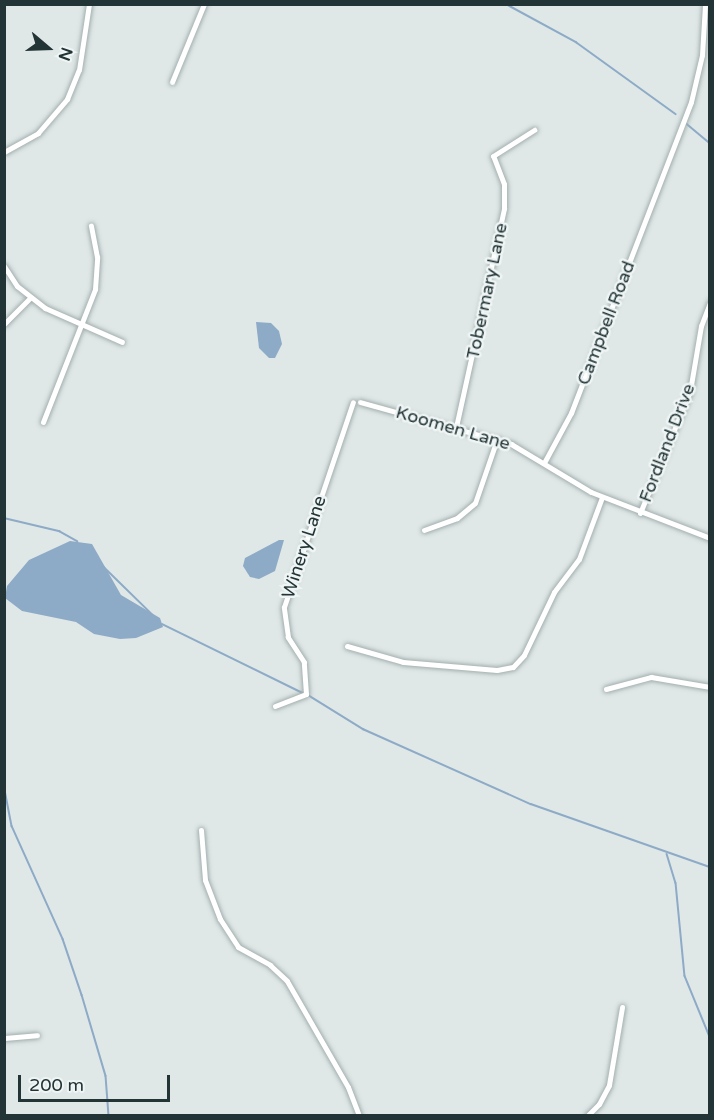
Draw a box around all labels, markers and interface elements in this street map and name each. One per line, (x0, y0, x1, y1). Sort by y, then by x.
north arrow (18, 18, 78, 78)
text: N (53, 45, 77, 63)
street label: Tobermary Lane (462, 221, 512, 361)
street label: Campbell Road (572, 258, 640, 388)
street label: Fordland Drive (635, 381, 699, 505)
street label: Koomen Lane (393, 401, 513, 455)
street label: Winery Lane (277, 493, 331, 601)
scale bar (21, 1063, 172, 1101)
text: 200 m (29, 1074, 84, 1096)

